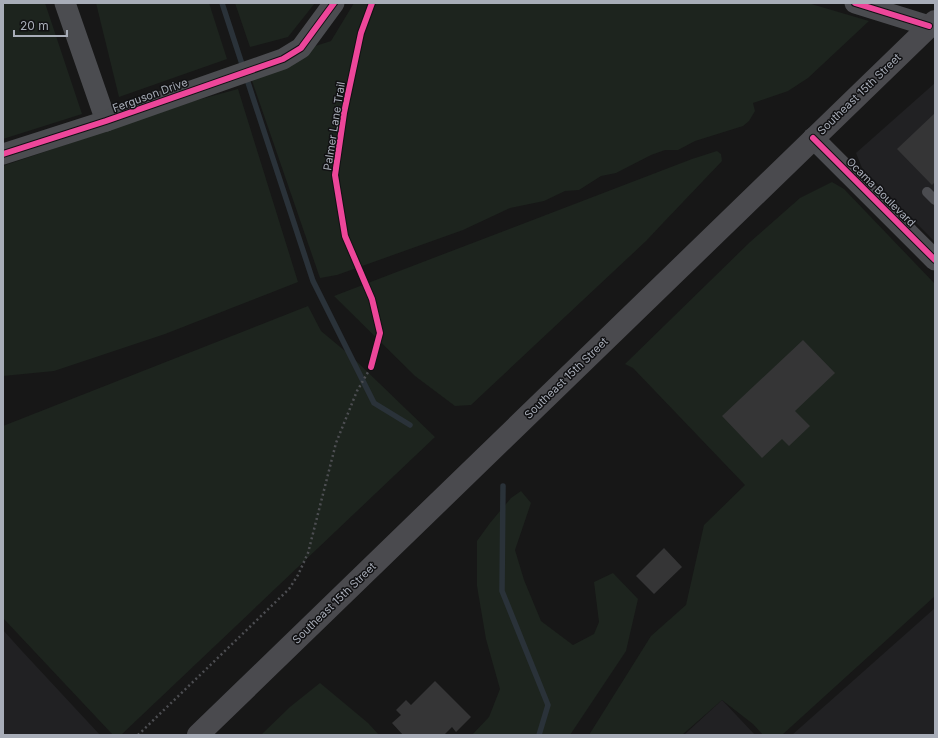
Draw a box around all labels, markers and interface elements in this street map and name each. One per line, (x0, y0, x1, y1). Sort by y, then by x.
scale bar (14, 12, 67, 38)
text: 20 m (20, 18, 49, 33)
street label: Southeast 15th Street (814, 50, 904, 138)
street label: Ferguson Drive (110, 75, 190, 115)
street label: Palmer Lane Trail (320, 81, 348, 171)
street label: Ocama Boulevard (844, 155, 918, 229)
street label: Southeast 15th Street (521, 334, 611, 422)
street label: Southeast 15th Street (289, 559, 379, 647)

